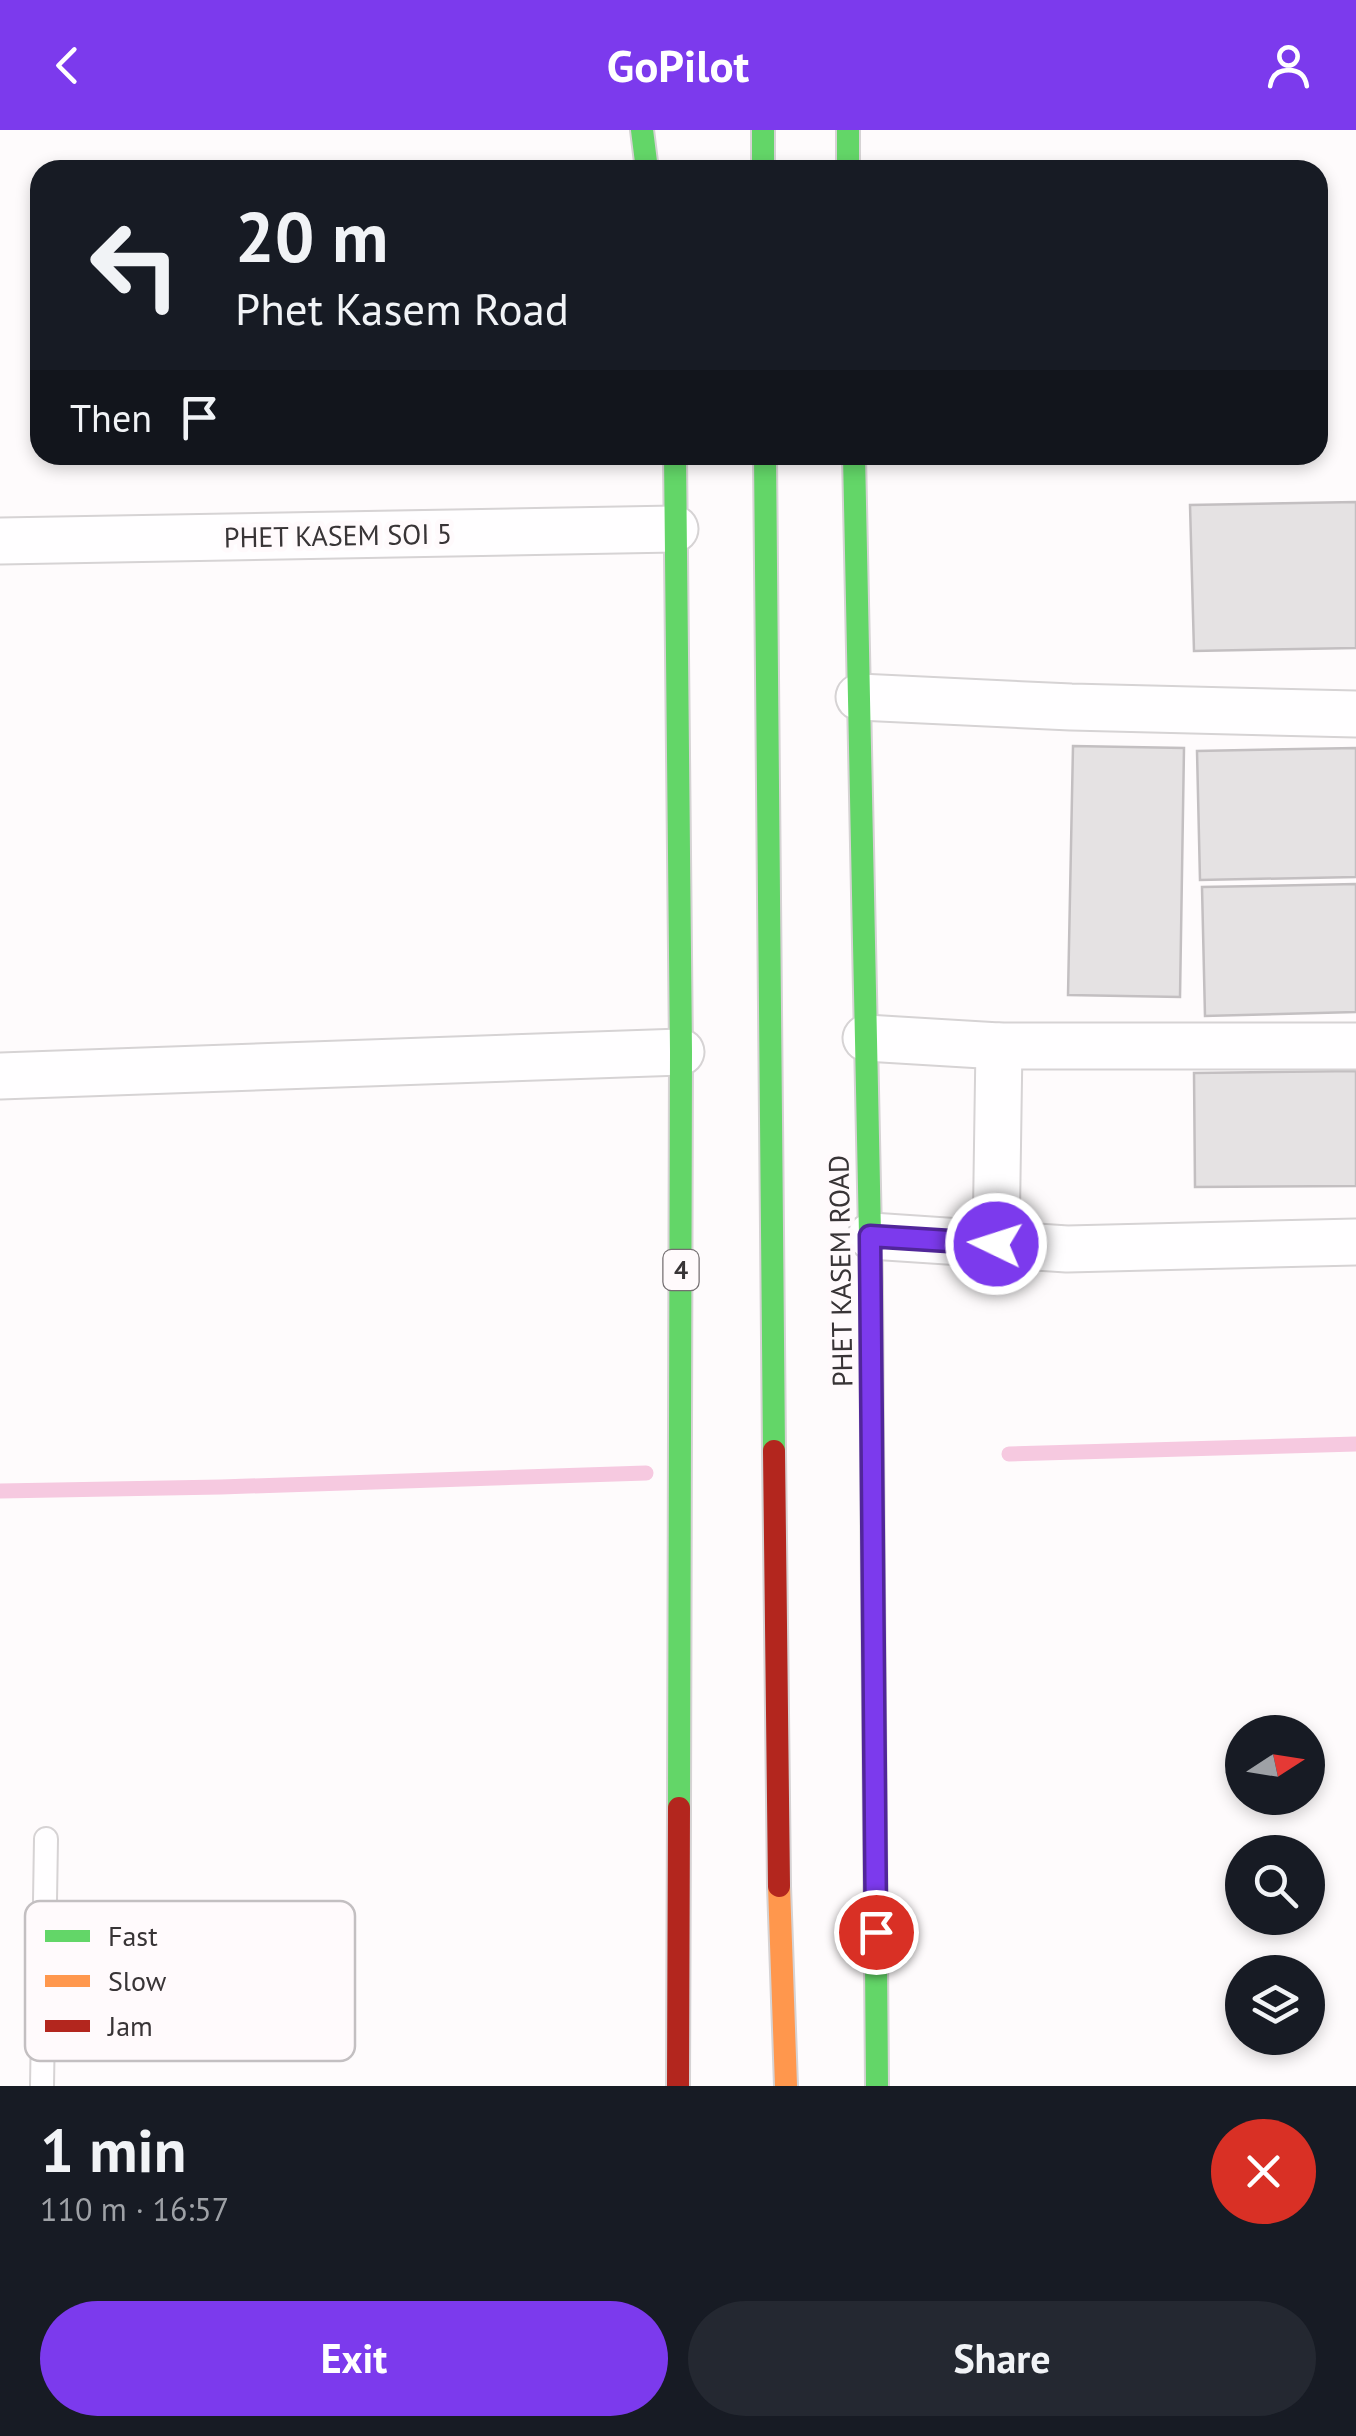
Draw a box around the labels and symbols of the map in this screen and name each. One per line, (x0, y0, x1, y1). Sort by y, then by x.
street label: PHET KASEM SOI 5 (223, 515, 453, 555)
street label: PHET KASEM ROAD (819, 1155, 861, 1387)
position arrow (944, 1192, 1048, 1296)
road number: 4 (664, 1250, 698, 1290)
north arrow (1225, 1715, 1325, 1815)
pin (834, 1890, 919, 1975)
legend (25, 1901, 355, 2061)
text: Fast (108, 1917, 158, 1954)
text: Slow (108, 1962, 167, 1999)
text: Jam (107, 2007, 153, 2044)

